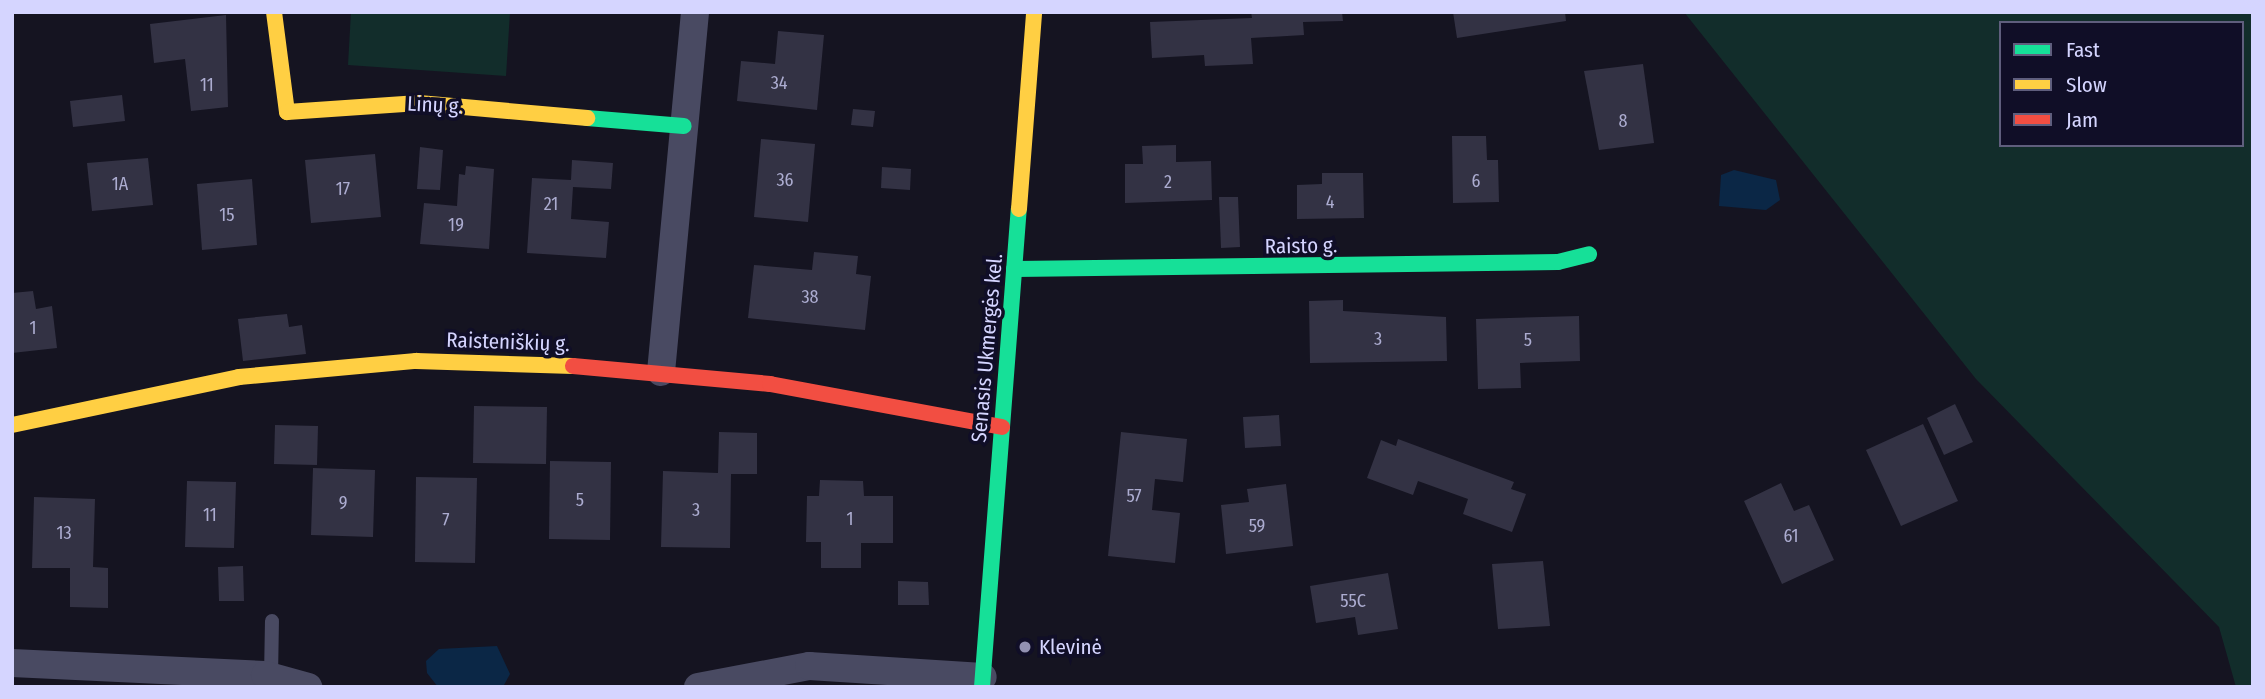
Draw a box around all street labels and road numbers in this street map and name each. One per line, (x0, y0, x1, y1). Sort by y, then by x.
street label: Linų g. (406, 91, 464, 119)
street label: Raisto g. (1264, 233, 1338, 259)
street label: Senasis Ukmergės kel. (966, 252, 1008, 444)
street label: Raisteniškių g. (446, 327, 570, 357)

